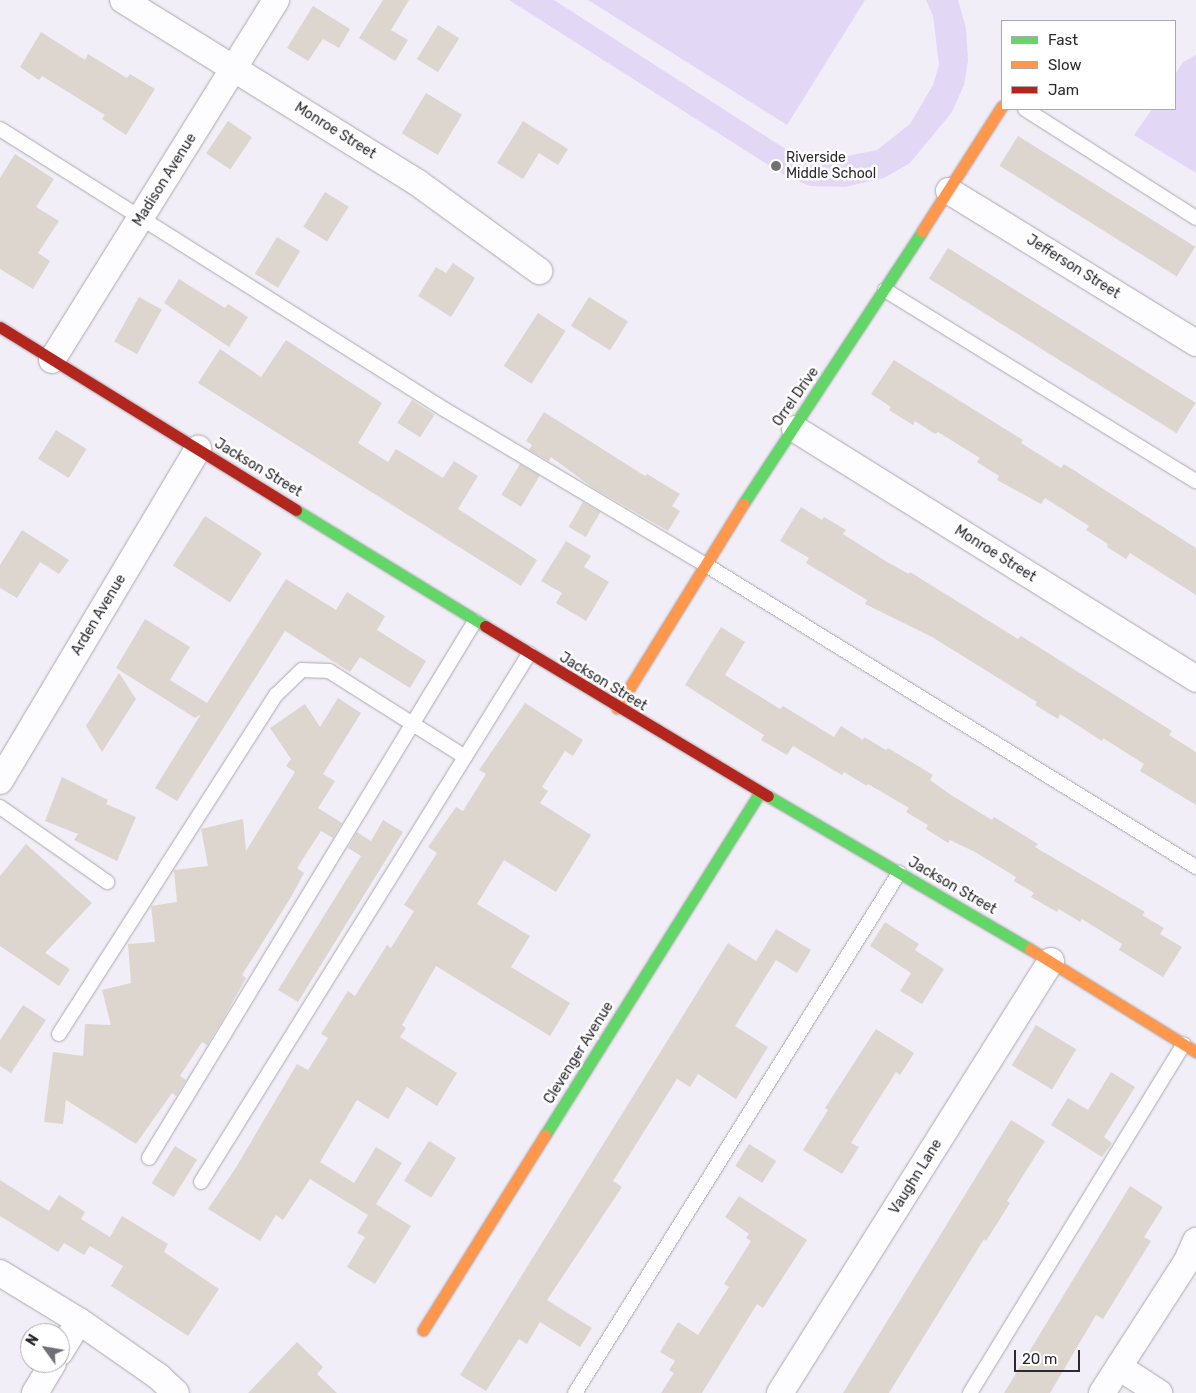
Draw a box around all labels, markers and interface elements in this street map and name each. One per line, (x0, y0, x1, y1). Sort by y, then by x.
legend (1001, 20, 1176, 110)
text: Fast (1048, 31, 1078, 49)
text: Slow (1048, 56, 1081, 74)
text: Jam (1048, 81, 1079, 99)
street label: Monroe Street (291, 99, 379, 163)
street label: Madison Avenue (130, 130, 200, 230)
place label: Riverside Middle School (786, 150, 876, 182)
marker: Riverside Middle School (770, 160, 782, 172)
street label: Jefferson Street (1023, 232, 1123, 302)
street label: Orrel Drive (770, 364, 822, 430)
street label: Jackson Street (211, 435, 305, 501)
street label: Monroe Street (951, 522, 1039, 586)
street label: Arden Avenue (68, 571, 130, 659)
street label: Jackson Street (556, 649, 650, 715)
street label: Jackson Street (905, 854, 999, 918)
street label: Clevenger Avenue (541, 998, 617, 1108)
street label: Vaughn Lane (886, 1136, 946, 1218)
north arrow (20, 1323, 70, 1373)
text: N (23, 1332, 43, 1349)
scale bar (1016, 1340, 1082, 1372)
text: 20 m (1022, 1350, 1057, 1368)

